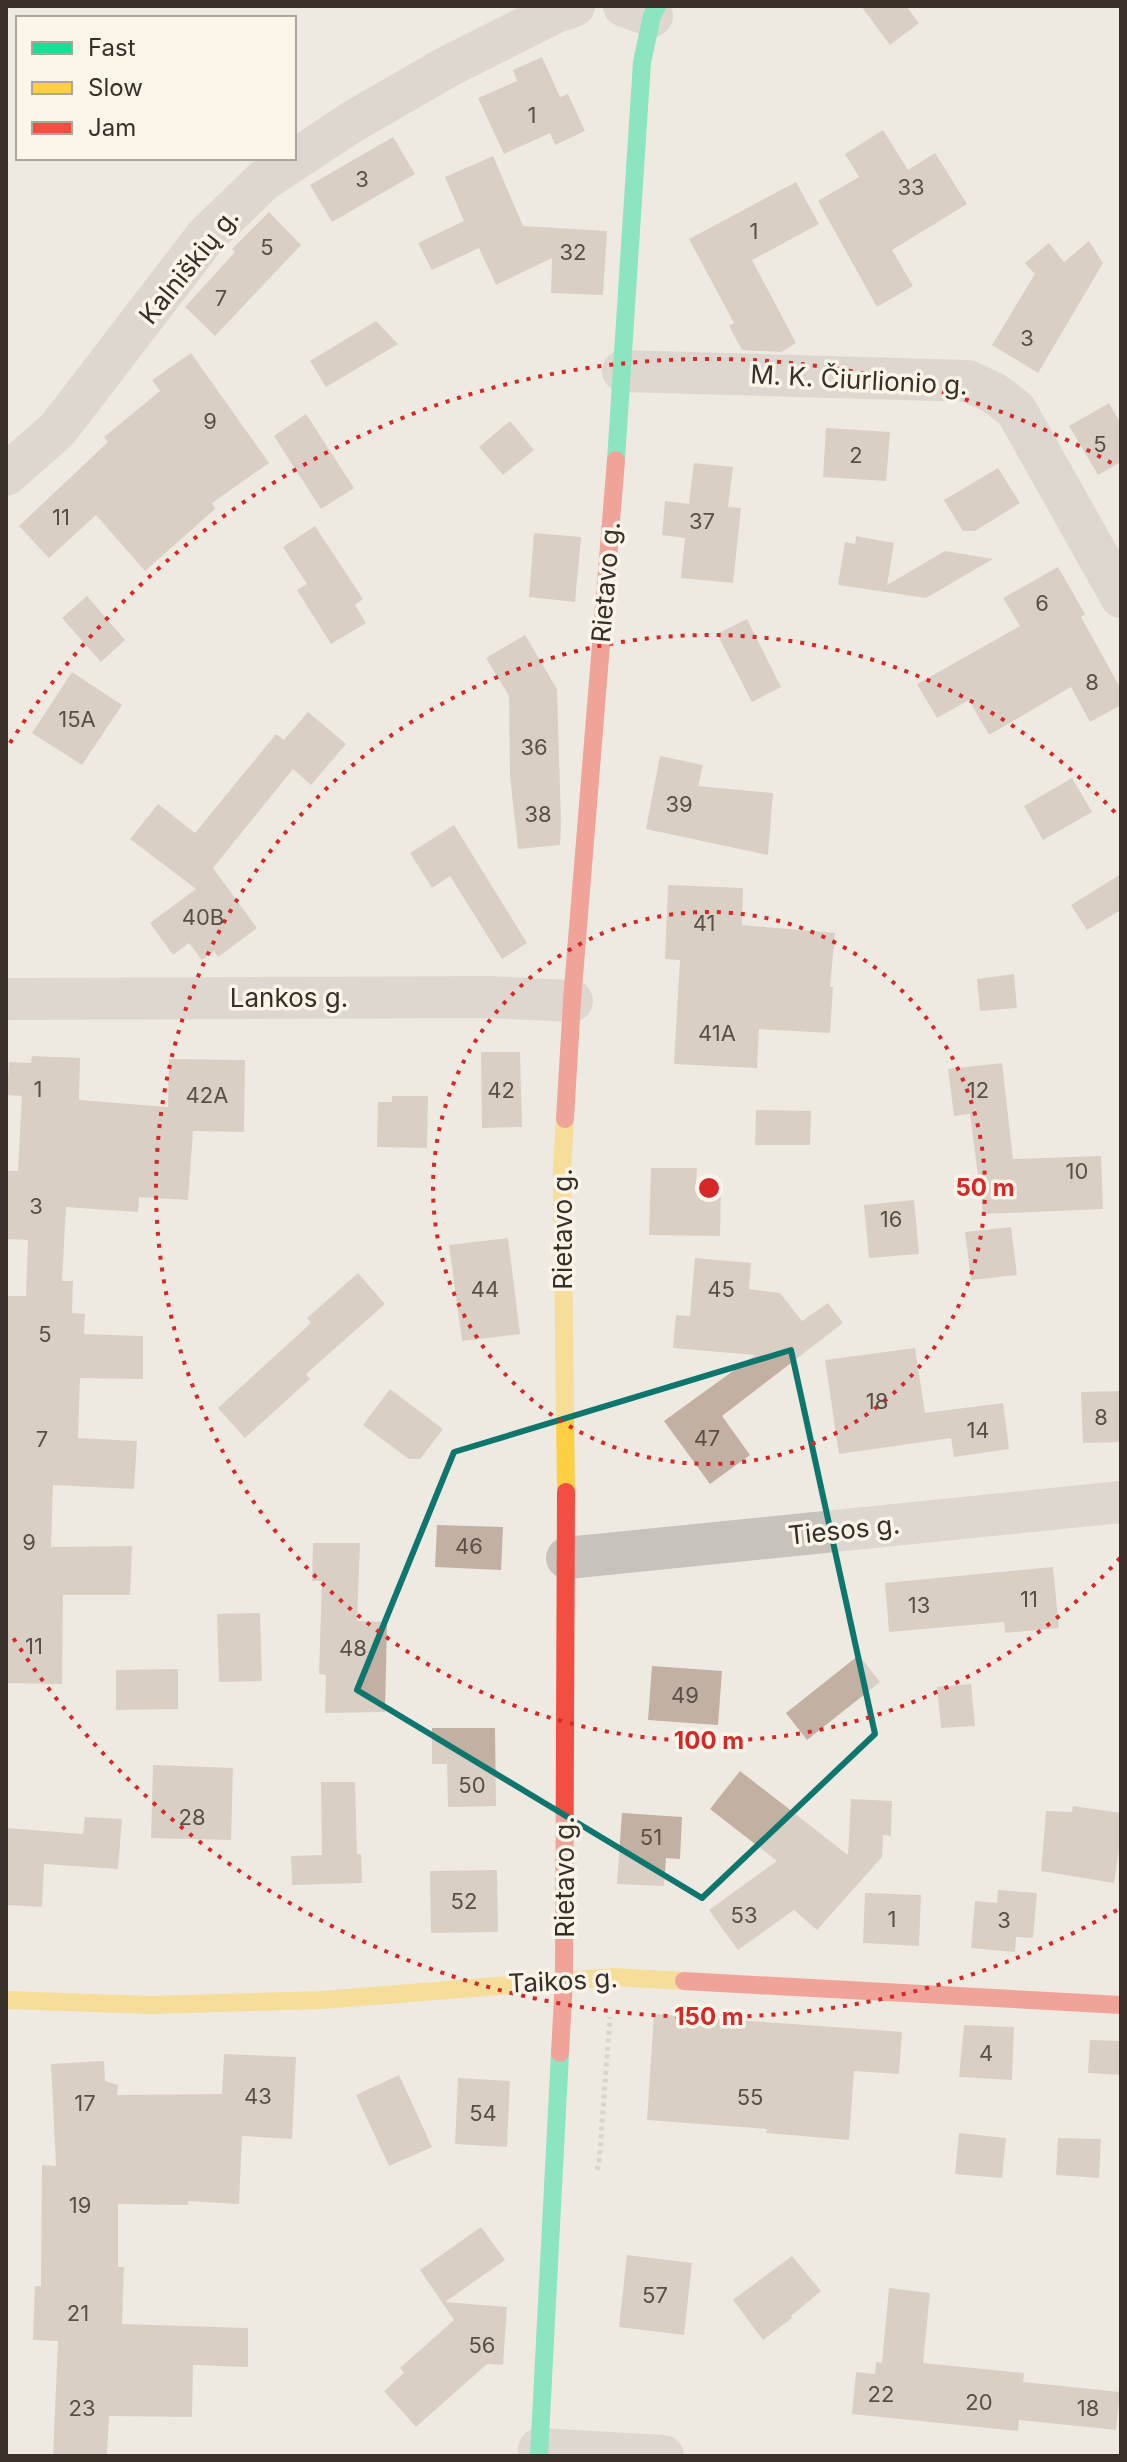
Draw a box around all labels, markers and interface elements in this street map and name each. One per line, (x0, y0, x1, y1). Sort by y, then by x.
legend (16, 16, 296, 160)
text: Fast (88, 33, 136, 62)
text: Slow (88, 73, 143, 102)
house number: 1 (528, 102, 536, 128)
text: Jam (88, 113, 136, 142)
house number: 3 (355, 166, 369, 192)
house number: 33 (897, 174, 925, 200)
street label: Kalniškių g. (132, 201, 245, 330)
house number: 1 (750, 218, 758, 244)
house number: 5 (260, 234, 274, 260)
house number: 32 (559, 239, 587, 265)
house number: 7 (215, 285, 227, 311)
house number: 3 (1020, 325, 1034, 351)
street label: M. K. Čiurlionio g. (750, 358, 968, 401)
house number: 9 (203, 408, 217, 434)
house number: 5 (1093, 431, 1107, 457)
house number: 2 (849, 442, 863, 468)
house number: 11 (52, 504, 70, 530)
house number: 37 (689, 508, 715, 534)
street label: Rietavo g. (585, 520, 626, 644)
house number: 6 (1035, 590, 1049, 616)
house number: 8 (1085, 669, 1099, 695)
house number: 15A (58, 706, 96, 732)
house number: 36 (520, 734, 548, 760)
house number: 39 (665, 791, 693, 817)
house number: 38 (524, 801, 552, 827)
house number: 40B (182, 904, 224, 930)
house number: 41 (693, 910, 715, 936)
street label: Lankos g. (230, 982, 348, 1013)
house number: 41A (698, 1020, 736, 1046)
house number: 1 (34, 1076, 42, 1102)
house number: 42 (487, 1077, 515, 1103)
house number: 12 (967, 1077, 989, 1103)
house number: 42A (186, 1082, 228, 1108)
house number: 10 (1066, 1158, 1088, 1184)
street label: Rietavo g. (547, 1168, 578, 1290)
text: 50 m (955, 1173, 1015, 1202)
centre of rings (695, 1174, 723, 1202)
house number: 3 (29, 1193, 43, 1219)
house number: 16 (880, 1206, 902, 1232)
house number: 44 (471, 1276, 499, 1302)
house number: 45 (707, 1276, 735, 1302)
house number: 5 (38, 1321, 52, 1347)
house number: 18 (866, 1388, 888, 1414)
house number: 8 (1094, 1404, 1108, 1430)
house number: 14 (966, 1417, 990, 1443)
house number: 47 (694, 1425, 720, 1451)
house number: 7 (36, 1426, 48, 1452)
street label: Tiesos g. (787, 1508, 901, 1551)
house number: 9 (22, 1529, 36, 1555)
house number: 46 (455, 1533, 483, 1559)
house number: 11 (1020, 1586, 1038, 1612)
house number: 13 (908, 1592, 930, 1618)
house number: 11 (25, 1633, 43, 1659)
house number: 48 (339, 1635, 367, 1661)
house number: 49 (671, 1682, 699, 1708)
text: 100 m (674, 1726, 744, 1755)
house number: 50 (458, 1772, 486, 1798)
house number: 28 (178, 1804, 206, 1830)
street label: Rietavo g. (549, 1816, 580, 1938)
house number: 51 (640, 1824, 662, 1850)
house number: 52 (451, 1888, 477, 1914)
house number: 53 (731, 1902, 757, 1928)
house number: 1 (888, 1906, 896, 1932)
house number: 3 (997, 1907, 1011, 1933)
street label: Taikos g. (507, 1962, 618, 1999)
text: 150 m (674, 2002, 744, 2031)
house number: 4 (979, 2040, 993, 2066)
house number: 43 (244, 2083, 272, 2109)
house number: 55 (737, 2084, 763, 2110)
house number: 17 (74, 2090, 96, 2116)
house number: 54 (469, 2100, 497, 2126)
house number: 19 (69, 2192, 91, 2218)
house number: 57 (642, 2282, 668, 2308)
house number: 21 (67, 2300, 89, 2326)
house number: 56 (468, 2332, 496, 2358)
house number: 22 (868, 2381, 894, 2407)
house number: 20 (965, 2389, 993, 2415)
house number: 23 (68, 2395, 96, 2421)
house number: 18 (1077, 2395, 1099, 2421)

